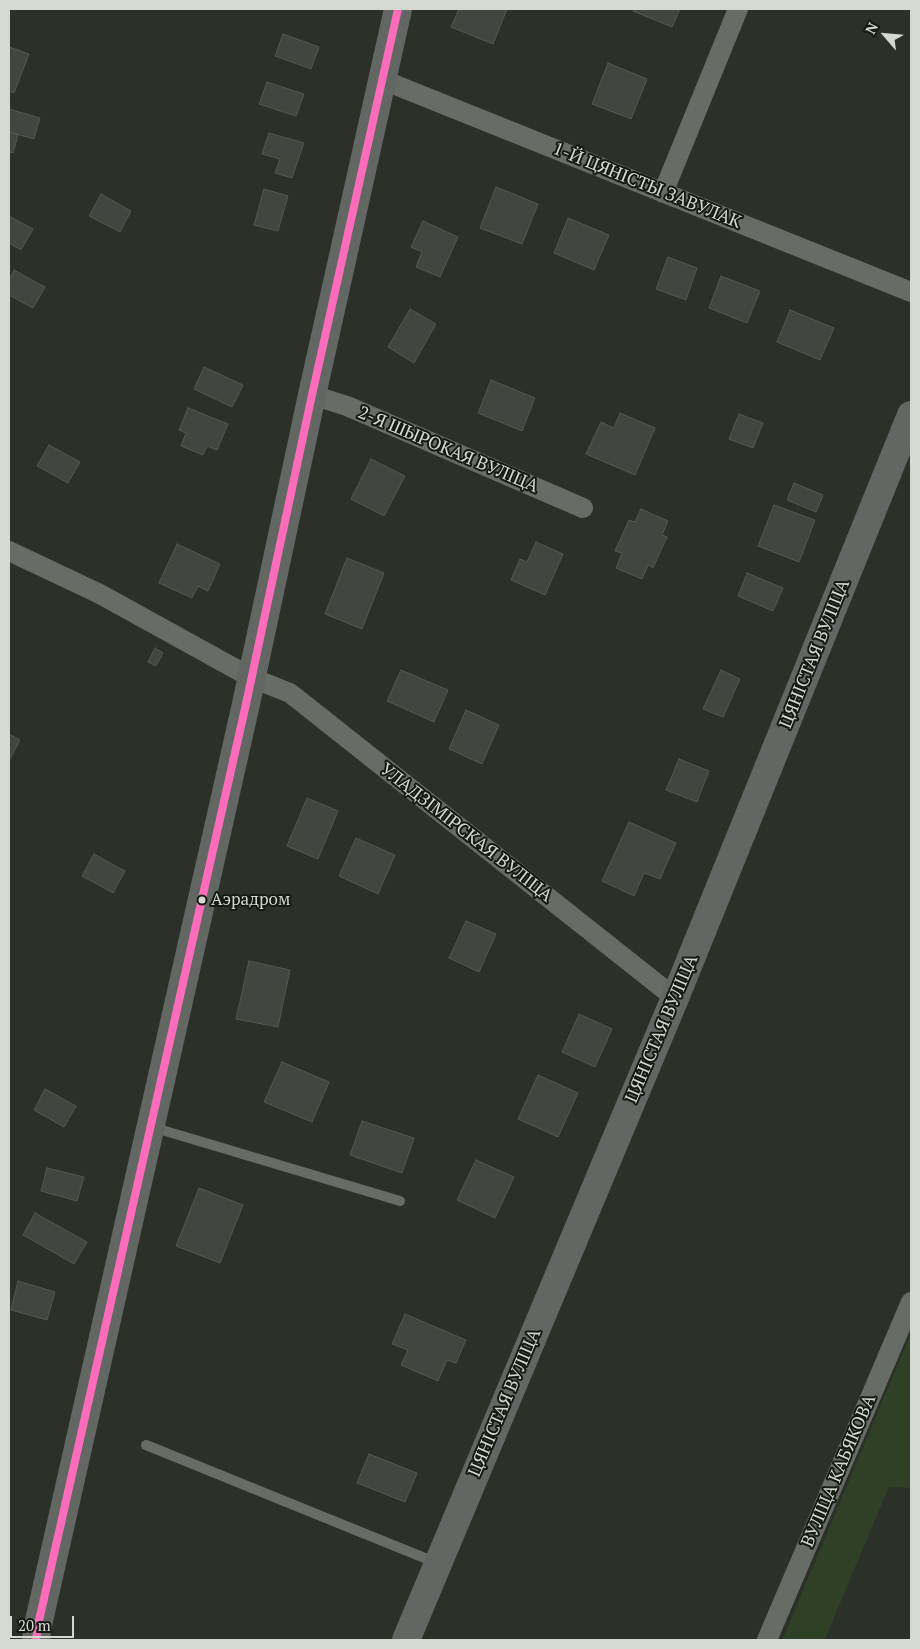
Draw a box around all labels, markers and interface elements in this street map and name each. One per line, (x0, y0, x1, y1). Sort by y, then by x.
north arrow (860, 10, 910, 60)
text: N (860, 19, 882, 37)
street label: 1-Й ЦЯНІСТЫ ЗАВУЛАК (550, 138, 744, 234)
street label: 2-Я ШЫРОКАЯ ВУЛІЦА (355, 402, 541, 498)
street label: ЦЯНІСТАЯ ВУЛІЦА (775, 576, 855, 732)
street label: УЛАДЗІМІРСКАЯ ВУЛІЦА (375, 759, 557, 907)
place label: Аэрадром (211, 890, 290, 910)
marker: Аэрадром (197, 895, 207, 905)
street label: ЦЯНІСТАЯ ВУЛІЦА (621, 952, 703, 1106)
street label: ЦЯНІСТАЯ ВУЛІЦА (464, 1326, 546, 1480)
street label: ВУЛІЦА КАБЯКОВА (797, 1391, 881, 1551)
scale bar (12, 1606, 76, 1638)
text: 20 m (18, 1615, 51, 1635)

